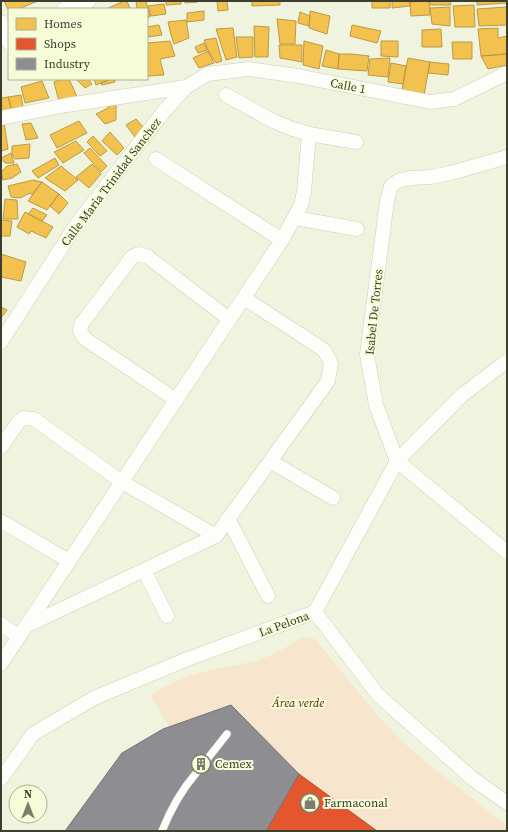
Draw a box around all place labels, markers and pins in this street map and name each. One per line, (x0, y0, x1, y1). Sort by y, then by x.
building icon: Cemex (190, 753, 212, 775)
place label: Cemex (215, 756, 253, 772)
shop icon: Farmaconal (299, 792, 321, 814)
place label: Farmaconal (324, 795, 388, 811)

